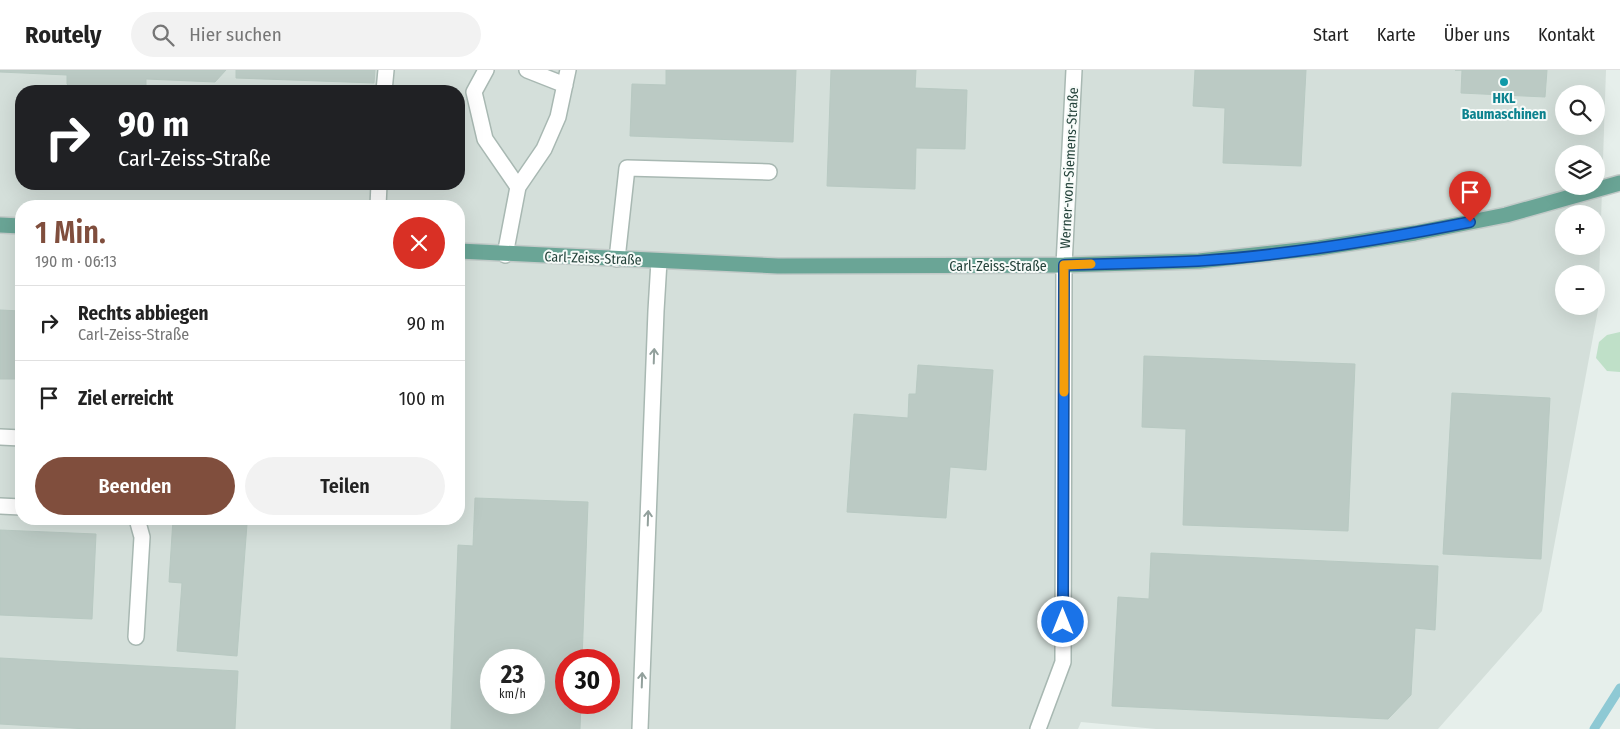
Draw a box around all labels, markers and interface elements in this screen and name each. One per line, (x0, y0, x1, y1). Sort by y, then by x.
search box (131, 12, 481, 57)
text: Routely (25, 21, 101, 49)
icon: search (149, 21, 177, 49)
text: Hier suchen (189, 23, 282, 46)
text: Start (1313, 24, 1349, 46)
text: Karte (1377, 24, 1416, 46)
text: Über uns (1444, 24, 1510, 46)
text: Kontakt (1538, 24, 1595, 46)
marker: HKL Baumaschinen (1498, 76, 1510, 88)
map controls (1555, 85, 1605, 315)
button: search (1555, 85, 1605, 135)
street label: Werner-von-Siemens-Straße (1057, 87, 1082, 249)
place label: HKL Baumaschinen (1462, 90, 1546, 123)
text: 90 m (118, 103, 189, 145)
icon: right (35, 105, 100, 170)
text: Carl-Zeiss-Straße (118, 145, 271, 172)
button: layers (1555, 145, 1605, 195)
pin (1449, 171, 1491, 222)
icon: arrive (1456, 178, 1484, 206)
button: + (1555, 205, 1605, 255)
text: 1 Min. (35, 215, 106, 251)
button: close (393, 217, 445, 269)
street label: Carl-Zeiss-Straße (544, 248, 642, 269)
text: 190 m · 06:13 (35, 252, 117, 271)
street label: Carl-Zeiss-Straße (949, 258, 1047, 275)
button: − (1555, 265, 1605, 315)
text: Rechts abbiegen (78, 302, 208, 325)
icon: right (35, 309, 63, 337)
text: 90 m (407, 312, 445, 335)
text: Carl-Zeiss-Straße (78, 325, 189, 344)
one-way arrow (649, 348, 659, 364)
icon: arrive (35, 384, 63, 412)
text: Ziel erreicht (78, 387, 174, 410)
text: 100 m (399, 387, 445, 410)
button: Beenden (35, 457, 235, 515)
button: Teilen (245, 457, 445, 515)
one-way arrow (643, 510, 653, 526)
position arrow (1036, 595, 1088, 647)
speed limit sign: 30 (555, 649, 620, 714)
text: 23 (501, 660, 524, 690)
one-way arrow (637, 673, 646, 689)
text: km/h (499, 687, 526, 701)

